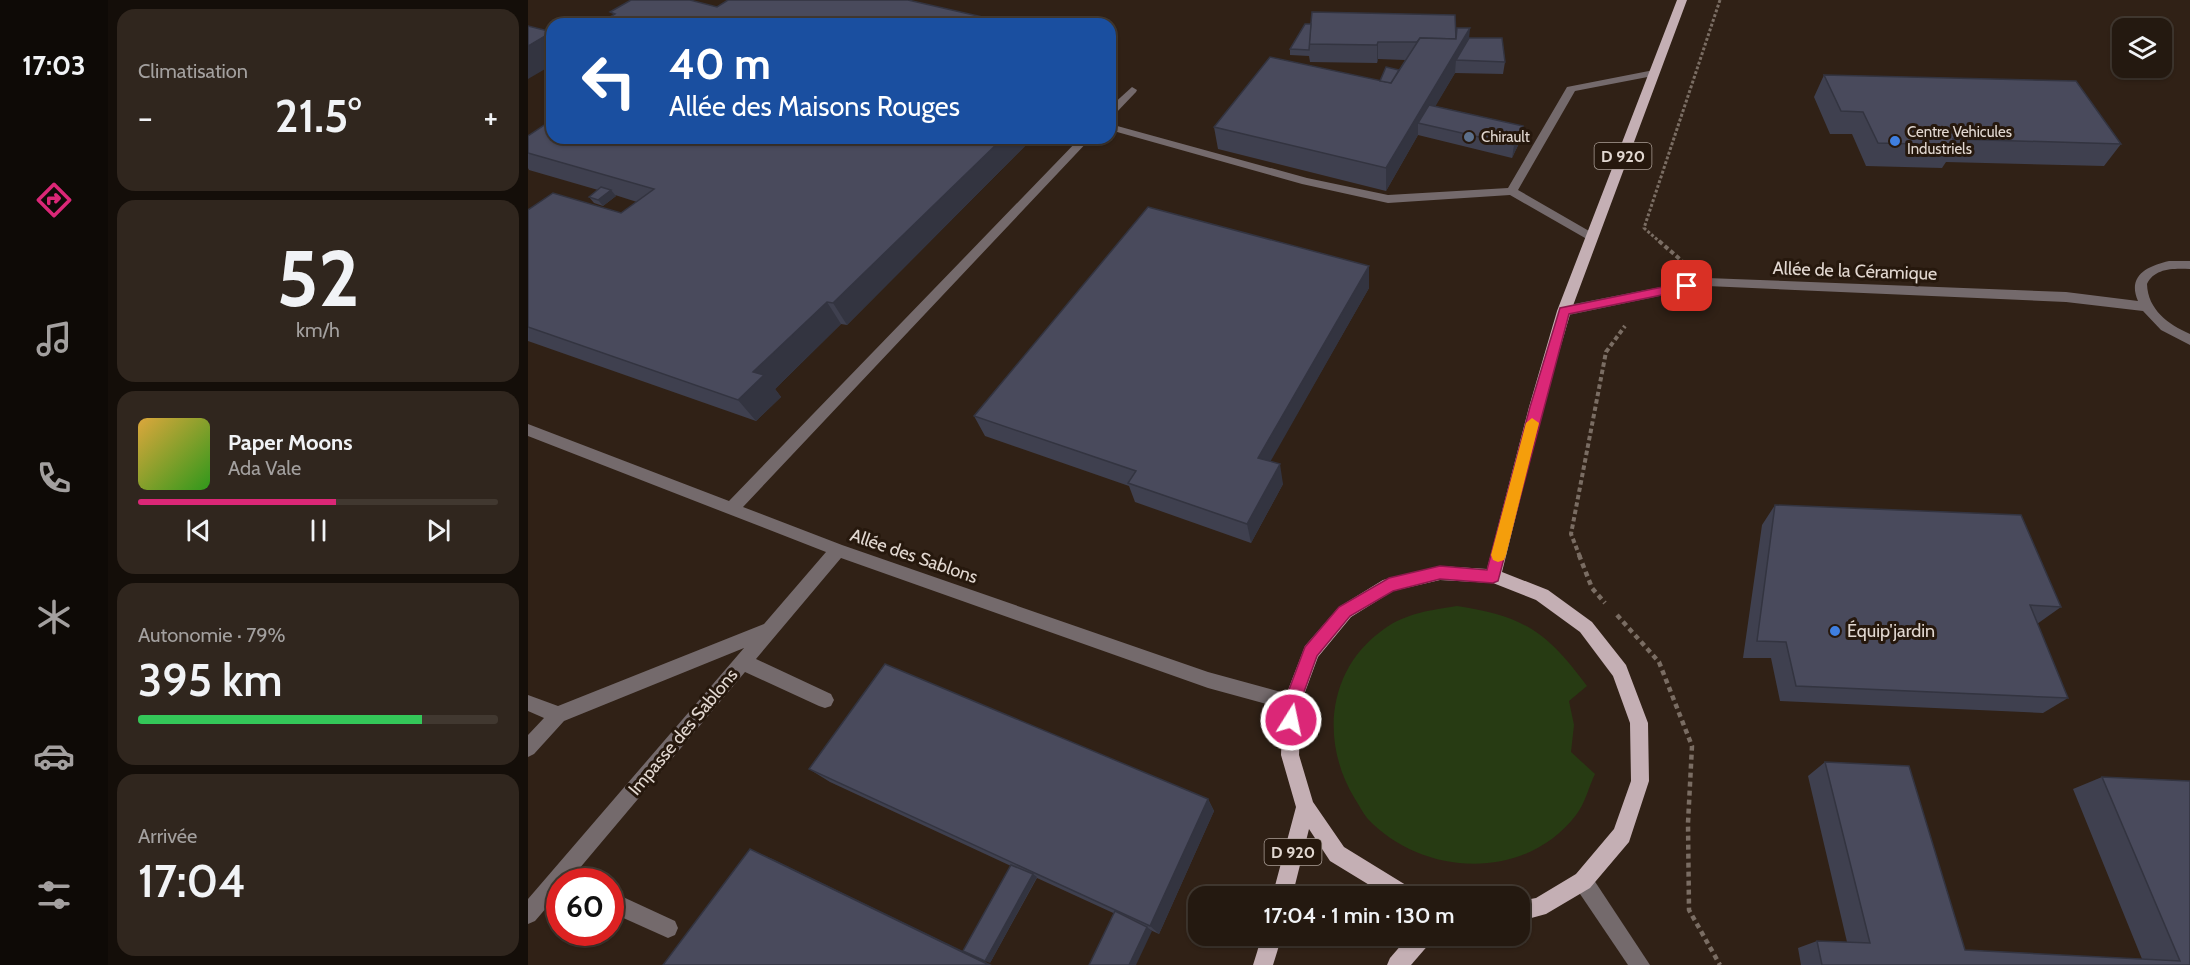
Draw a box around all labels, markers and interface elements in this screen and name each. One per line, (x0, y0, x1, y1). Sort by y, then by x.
map controls (2112, 18, 2172, 78)
button: layers (2112, 18, 2172, 78)
text: 40 m (669, 38, 771, 90)
icon: left (570, 42, 648, 120)
text: 17:03 (22, 49, 86, 82)
text: Climatisation (138, 59, 248, 83)
text: 21.5° (275, 89, 361, 143)
text: Allée des Maisons Rouges (669, 90, 960, 123)
text: − (138, 97, 153, 137)
text: + (483, 97, 498, 137)
place label: Centre Vehicules Industriels (1907, 123, 2012, 158)
place label: Chirault (1481, 128, 1530, 146)
marker: Chirault (1462, 130, 1476, 144)
marker: Centre Vehicules Industriels (1888, 134, 1902, 148)
road number: D 920 (1594, 143, 1652, 169)
icon: directions (33, 179, 75, 221)
text: 52 (276, 231, 360, 326)
street label: Allée de la Céramique (1772, 257, 1938, 285)
pin (1661, 260, 1712, 311)
icon: arrive (1670, 269, 1703, 302)
icon: music (33, 318, 75, 360)
text: km/h (296, 318, 340, 342)
text: Paper Moons (228, 429, 352, 456)
text: Ada Vale (228, 456, 301, 480)
icon: phone (33, 457, 75, 499)
icon: previous (182, 514, 215, 547)
icon: pause (302, 514, 335, 547)
icon: next (422, 514, 455, 547)
street label: Allée des Sablons (847, 524, 981, 588)
icon: climate (33, 596, 75, 638)
place label: Équip'jardin (1847, 620, 1935, 642)
text: Autonomie · 79% (138, 623, 286, 647)
marker: Équip'jardin (1828, 624, 1842, 638)
text: 395 km (138, 653, 282, 707)
street label: Impasse des Sablons (624, 664, 742, 800)
position arrow (1259, 688, 1323, 752)
icon: car (33, 735, 75, 777)
text: Arrivée (138, 824, 197, 848)
road number: D 920 (1264, 839, 1322, 865)
text: 17:04 (138, 854, 245, 908)
speed limit sign: 60 (546, 868, 624, 946)
icon: filters (33, 874, 75, 916)
text: 17:04 · 1 min · 130 m (1263, 902, 1455, 929)

